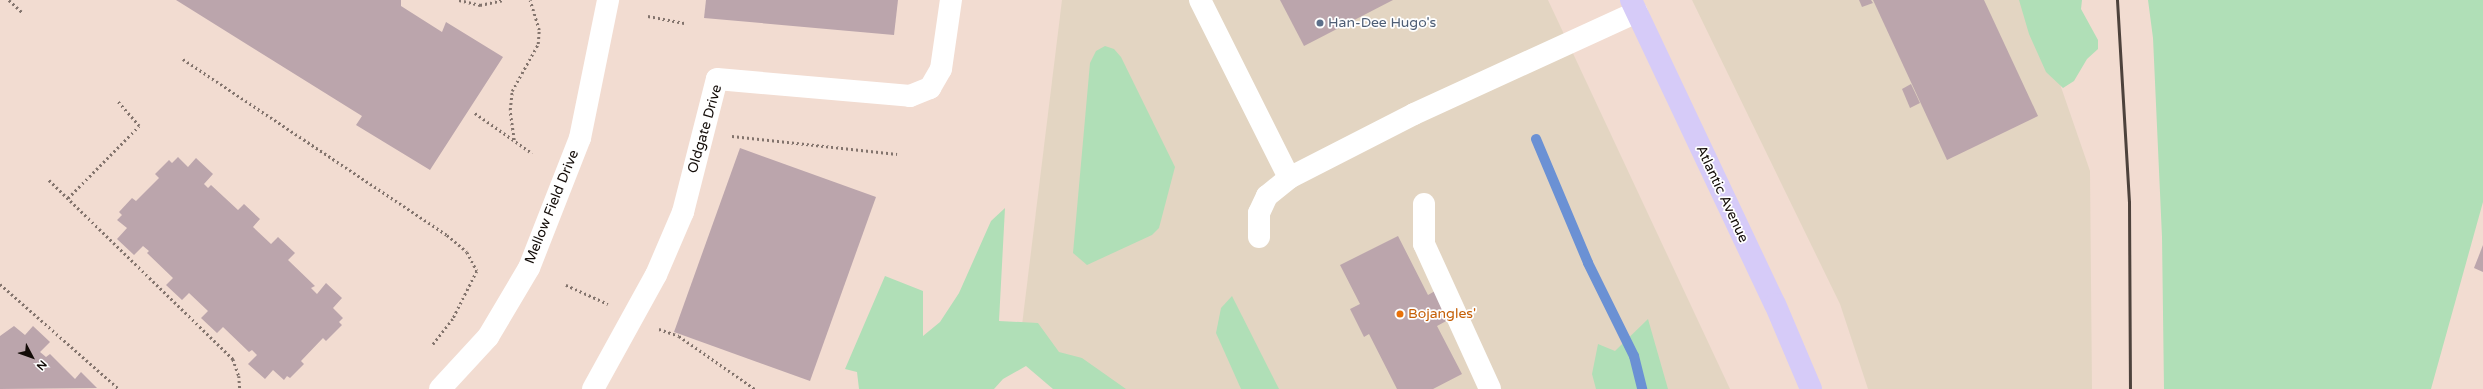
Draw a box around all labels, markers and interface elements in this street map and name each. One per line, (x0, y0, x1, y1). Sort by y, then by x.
place label: Han-Dee Hugo's (1328, 15, 1436, 31)
marker: Han-Dee Hugo's (1315, 18, 1325, 28)
street label: Oldgate Drive (684, 83, 726, 175)
street label: Atlantic Avenue (1692, 143, 1752, 245)
street label: Mellow Field Drive (521, 147, 583, 267)
place label: Bojangles' (1408, 306, 1476, 322)
marker: Bojangles' (1395, 309, 1405, 319)
north arrow (12, 337, 52, 377)
text: N (34, 358, 49, 373)

